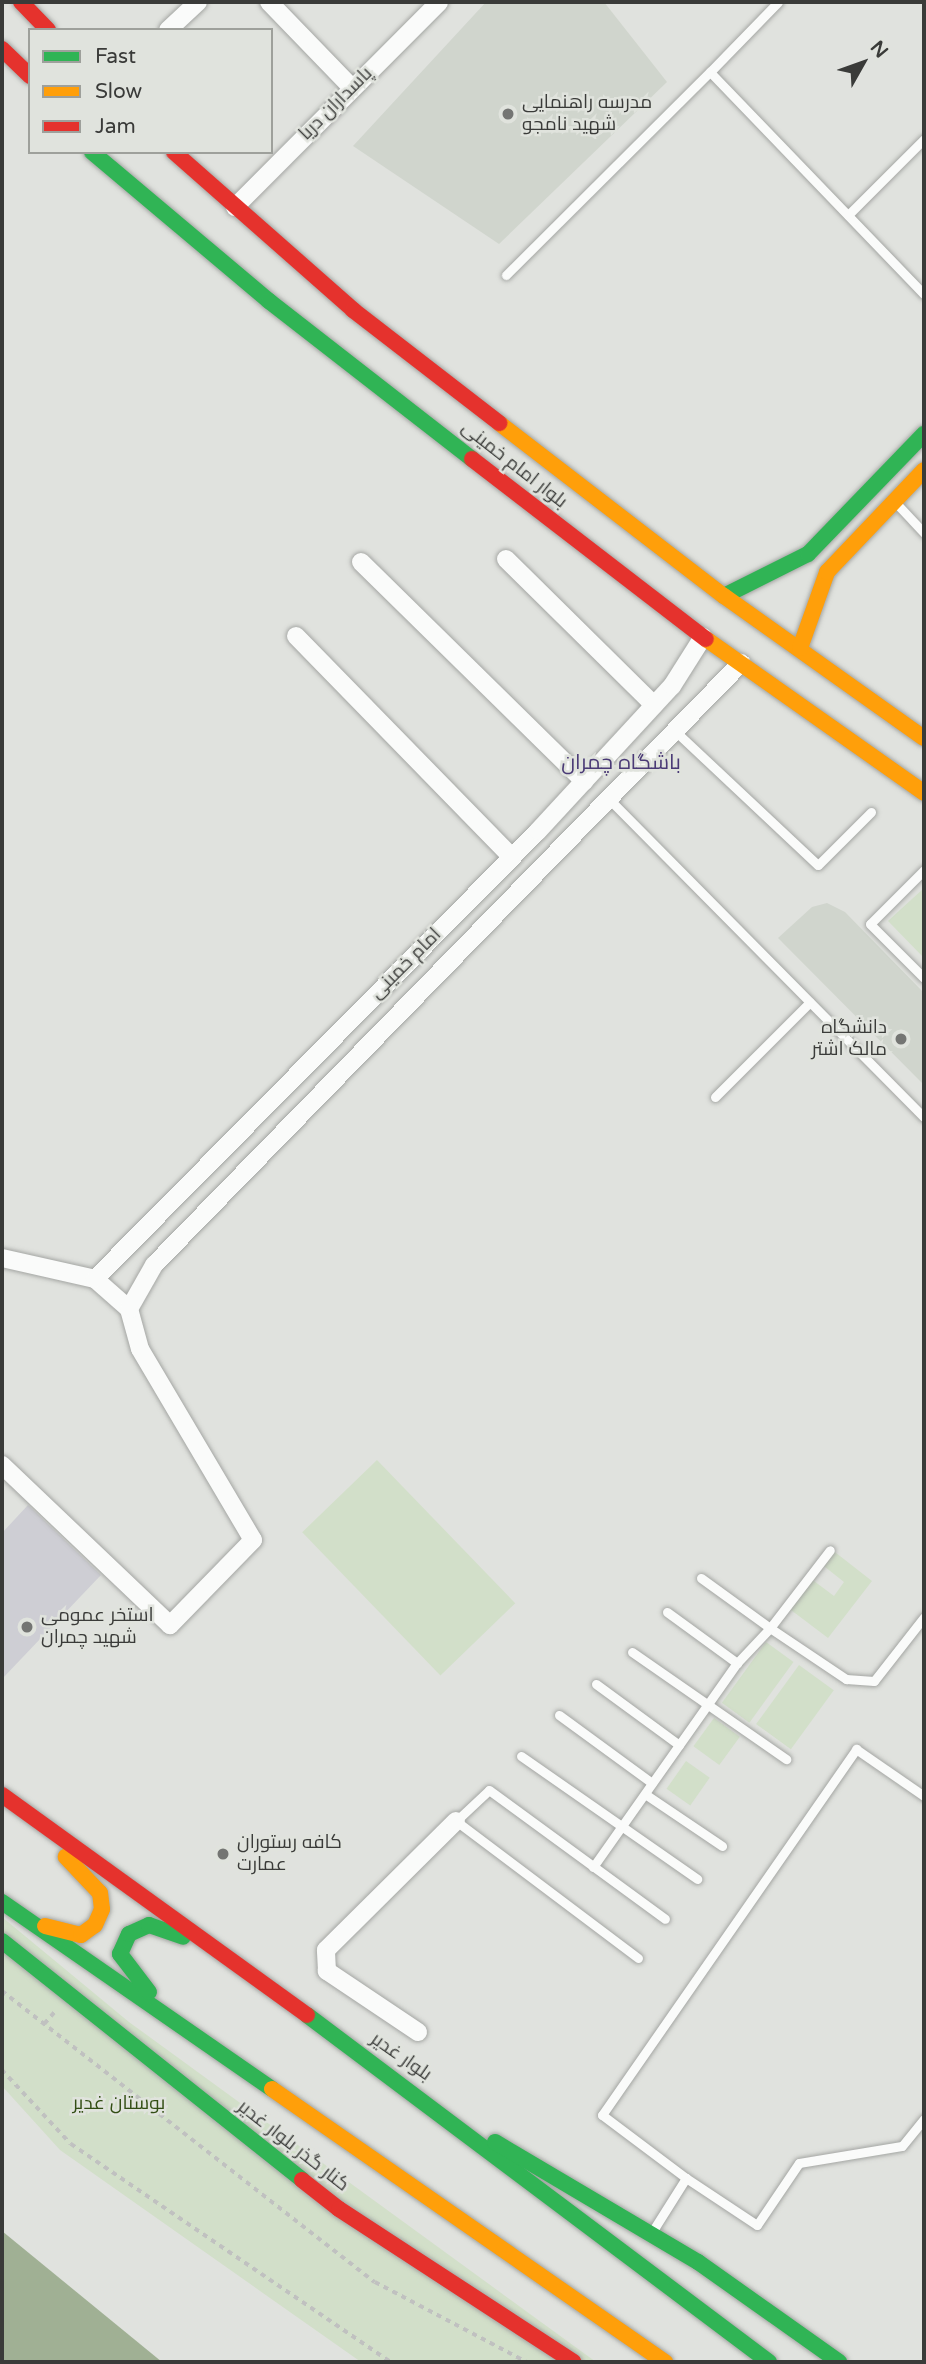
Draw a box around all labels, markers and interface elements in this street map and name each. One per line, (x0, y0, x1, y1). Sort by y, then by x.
legend (28, 28, 273, 154)
north arrow (828, 28, 898, 98)
text: N (866, 37, 892, 62)
text: Fast (95, 44, 136, 69)
street label: پاسداران دریا (295, 63, 377, 145)
text: Slow (95, 79, 142, 104)
place label: مدرسه راهنمایی شهید نامجو (522, 92, 652, 136)
marker: مدرسه راهنمایی شهید نامجو (500, 106, 516, 122)
text: Jam (95, 114, 136, 139)
street label: بلوار امام خمینی (457, 417, 571, 513)
district label: باشگاه چمران (561, 750, 681, 776)
street label: امام خمینی (366, 924, 446, 1004)
place label: دانشگاه مالک اشتر (811, 1017, 887, 1061)
marker: دانشگاه مالک اشتر (893, 1031, 909, 1047)
place label: استخر عمومی شهید چمران (41, 1605, 154, 1649)
marker: استخر عمومی شهید چمران (19, 1619, 35, 1635)
place label: کافه رستوران عمارت (237, 1832, 342, 1876)
marker: کافه رستوران عمارت (215, 1846, 231, 1862)
street label: بلوار غدیر (366, 2028, 436, 2086)
park label: بوستان غدیر (73, 2093, 165, 2115)
street label: کنار گذر بلوار غدیر (233, 2095, 353, 2197)

